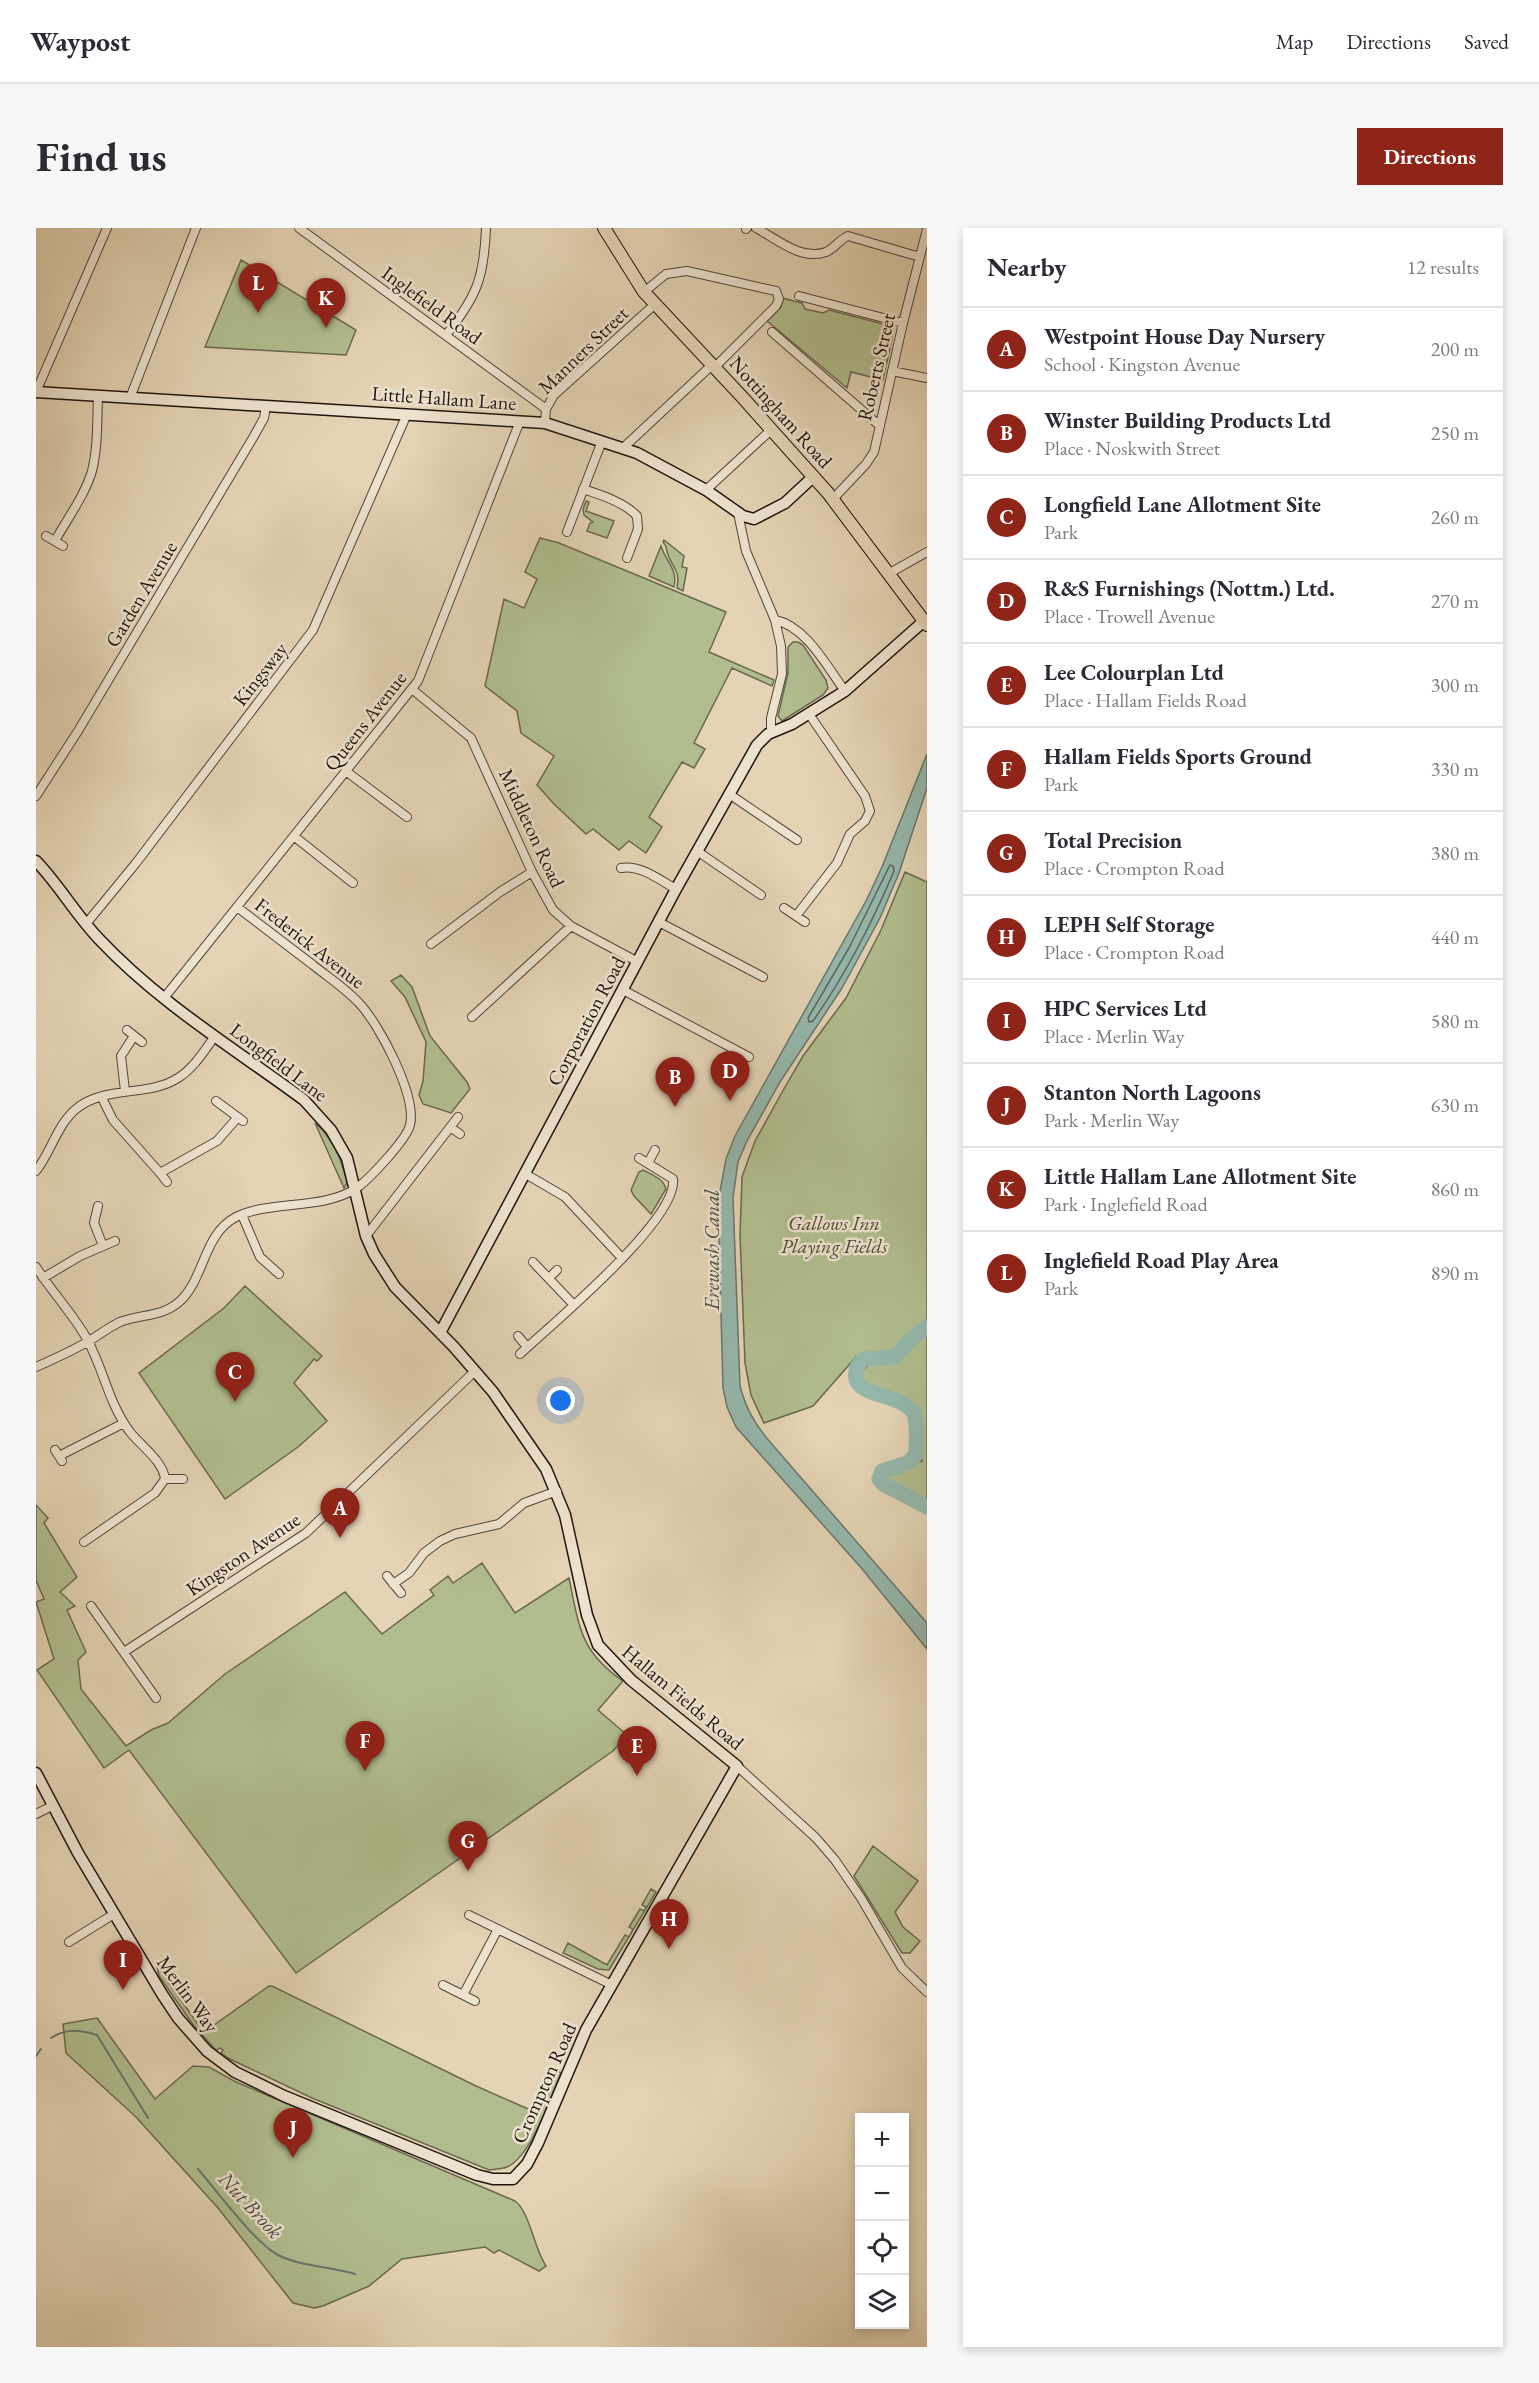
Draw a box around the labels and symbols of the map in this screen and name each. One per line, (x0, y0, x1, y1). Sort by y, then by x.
street label: Inglefield Road (377, 260, 488, 351)
pin: L (238, 264, 278, 313)
pin: K (306, 279, 346, 328)
street label: Manners Street (532, 300, 634, 400)
street label: Roberts Street (851, 310, 901, 423)
street label: Nottingham Road (724, 350, 839, 474)
street label: Little Hallam Lane (371, 380, 517, 416)
street label: Garden Avenue (99, 536, 183, 652)
street label: Kingsway (227, 637, 293, 711)
street label: Queens Avenue (318, 666, 412, 776)
street label: Middleton Road (493, 764, 571, 892)
street label: Frederick Avenue (250, 892, 371, 994)
street label: Corporation Road (541, 951, 632, 1090)
street label: Longfield Lane (225, 1017, 333, 1107)
pin: D (710, 1052, 750, 1101)
pin: B (656, 1058, 694, 1107)
water label: Erewash Canal (698, 1189, 725, 1311)
park label: Gallows Inn Playing Fields (781, 1210, 888, 1259)
pin: C (216, 1352, 254, 1402)
your location (546, 1386, 575, 1415)
pin: A (320, 1488, 360, 1538)
street label: Kingston Avenue (181, 1506, 305, 1602)
street label: Hallam Fields Road (617, 1638, 750, 1756)
pin: F (346, 1722, 384, 1771)
pin: E (618, 1726, 656, 1776)
pin: G (448, 1822, 488, 1871)
pin: H (650, 1900, 688, 1949)
pin: I (104, 1940, 142, 1990)
street label: Merlin Way (151, 1950, 225, 2038)
street label: Crompton Road (506, 2018, 583, 2147)
pin: J (274, 2108, 312, 2158)
water label: Nut Brook (212, 2165, 289, 2245)

